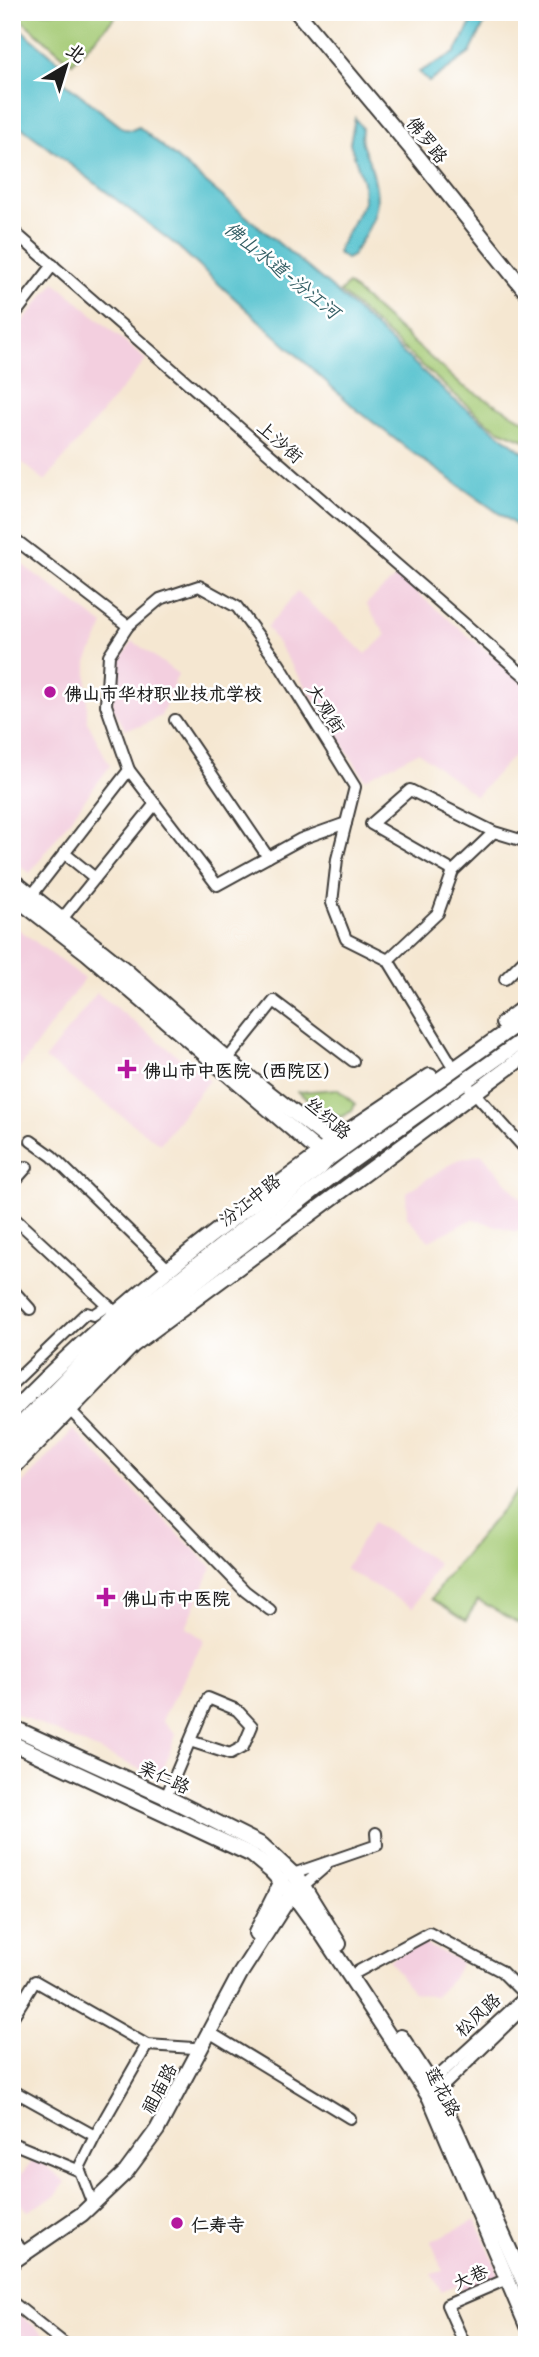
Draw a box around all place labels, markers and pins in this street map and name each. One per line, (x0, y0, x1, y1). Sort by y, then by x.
place label: 佛山市华材职业技术学校 (64, 679, 262, 706)
marker: 佛山市华材职业技术学校 (42, 684, 58, 700)
place label: 佛山市中医院（西院区） (143, 1056, 341, 1083)
marker: 佛山市中医院（西院区） (117, 1059, 137, 1079)
place label: 佛山市中医院 (122, 1584, 230, 1611)
marker: 佛山市中医院 (96, 1587, 116, 1607)
place label: 仁寿寺 (191, 2210, 245, 2237)
marker: 仁寿寺 (169, 2215, 185, 2231)

